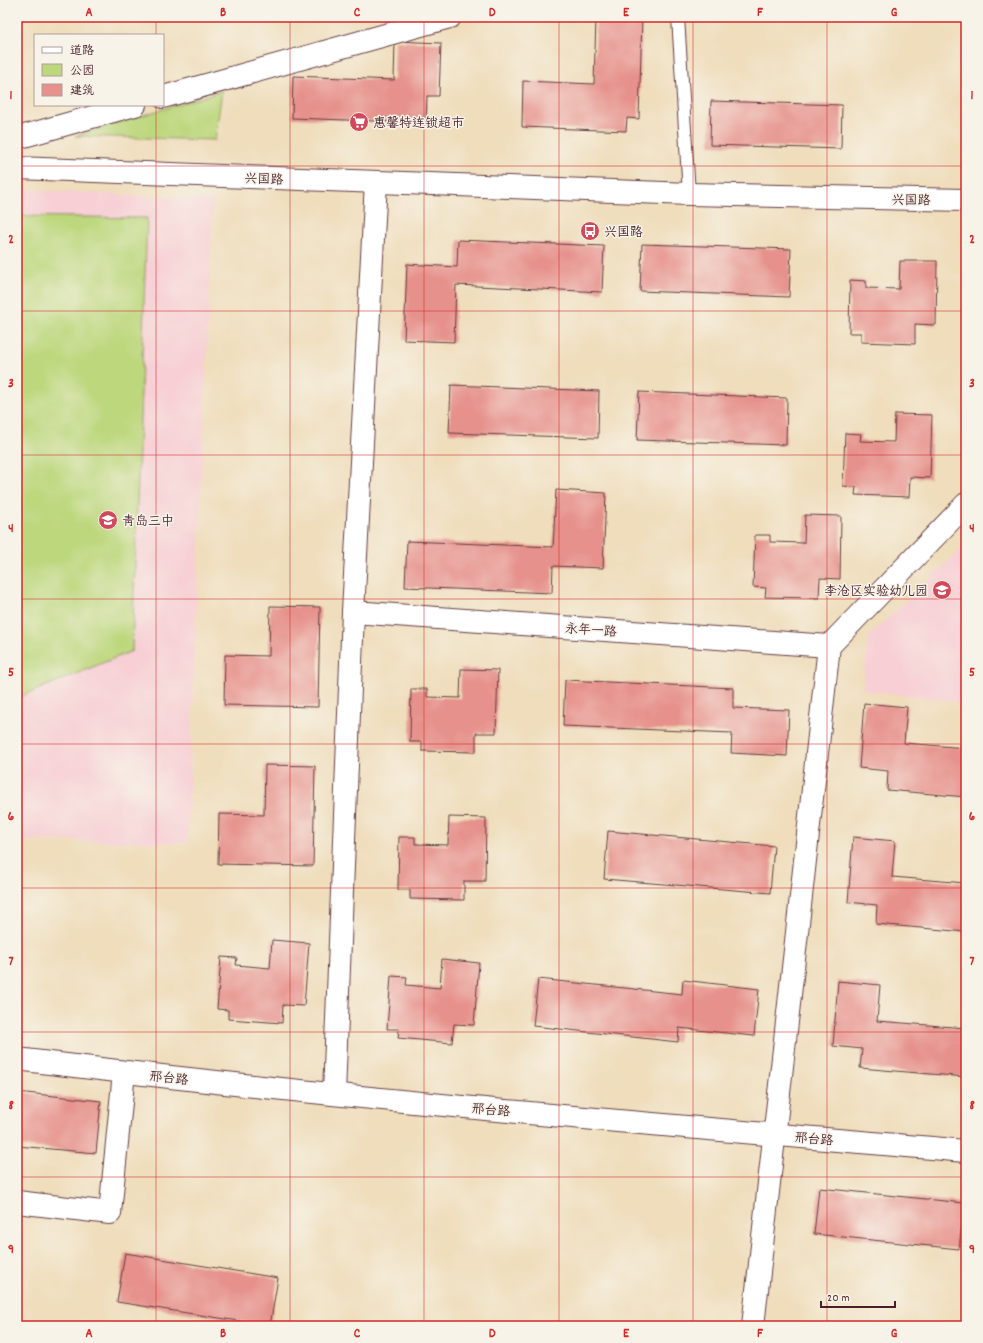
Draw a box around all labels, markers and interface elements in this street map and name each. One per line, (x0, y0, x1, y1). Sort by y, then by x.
text: A (85, 4, 93, 23)
text: B (220, 4, 226, 23)
text: C (354, 4, 361, 23)
text: D (489, 4, 496, 23)
text: E (623, 4, 630, 23)
text: F (757, 4, 763, 23)
text: G (891, 4, 898, 23)
legend (34, 34, 164, 106)
text: 道路 (70, 43, 94, 60)
text: 公园 (70, 63, 94, 80)
text: 建筑 (70, 83, 94, 100)
text: 1 (10, 87, 13, 106)
text: 1 (971, 87, 974, 106)
supermarket icon: 惠馨特连锁超市 (348, 111, 370, 133)
place label: 惠馨特连锁超市 (373, 115, 464, 134)
street label: 兴国路 (244, 170, 284, 191)
street label: 兴国路 (891, 192, 931, 211)
bus stop icon: 兴国路 (579, 220, 601, 242)
place label: 兴国路 (604, 224, 643, 243)
text: 2 (8, 231, 14, 250)
text: 2 (969, 231, 975, 250)
text: 3 (8, 375, 14, 394)
text: 3 (969, 375, 975, 394)
school or university icon: 青岛三中 (97, 509, 119, 531)
place label: 青岛三中 (122, 513, 174, 532)
text: 4 (8, 520, 14, 539)
text: 4 (969, 520, 975, 539)
school or university icon: 李沧区实验幼儿园 (931, 579, 953, 601)
place label: 李沧区实验幼儿园 (824, 583, 928, 602)
street label: 永年一路 (564, 620, 617, 643)
text: 5 (8, 664, 14, 683)
text: 5 (969, 664, 975, 683)
text: 6 (8, 808, 15, 827)
text: 6 (969, 808, 976, 827)
text: 7 (9, 953, 14, 972)
text: 7 (970, 953, 975, 972)
street label: 邢台路 (148, 1068, 189, 1091)
text: 8 (8, 1097, 14, 1116)
text: 8 (969, 1097, 975, 1116)
street label: 邢台路 (471, 1100, 511, 1123)
street label: 邢台路 (794, 1129, 834, 1152)
text: 9 (8, 1241, 14, 1260)
text: 9 (969, 1241, 975, 1260)
scale bar (821, 1283, 895, 1309)
text: 20 m (827, 1290, 850, 1307)
text: A (85, 1325, 93, 1343)
text: B (220, 1325, 226, 1343)
text: C (354, 1325, 361, 1343)
text: D (489, 1325, 496, 1343)
text: E (623, 1325, 630, 1343)
text: F (757, 1325, 763, 1343)
text: G (891, 1325, 898, 1343)

